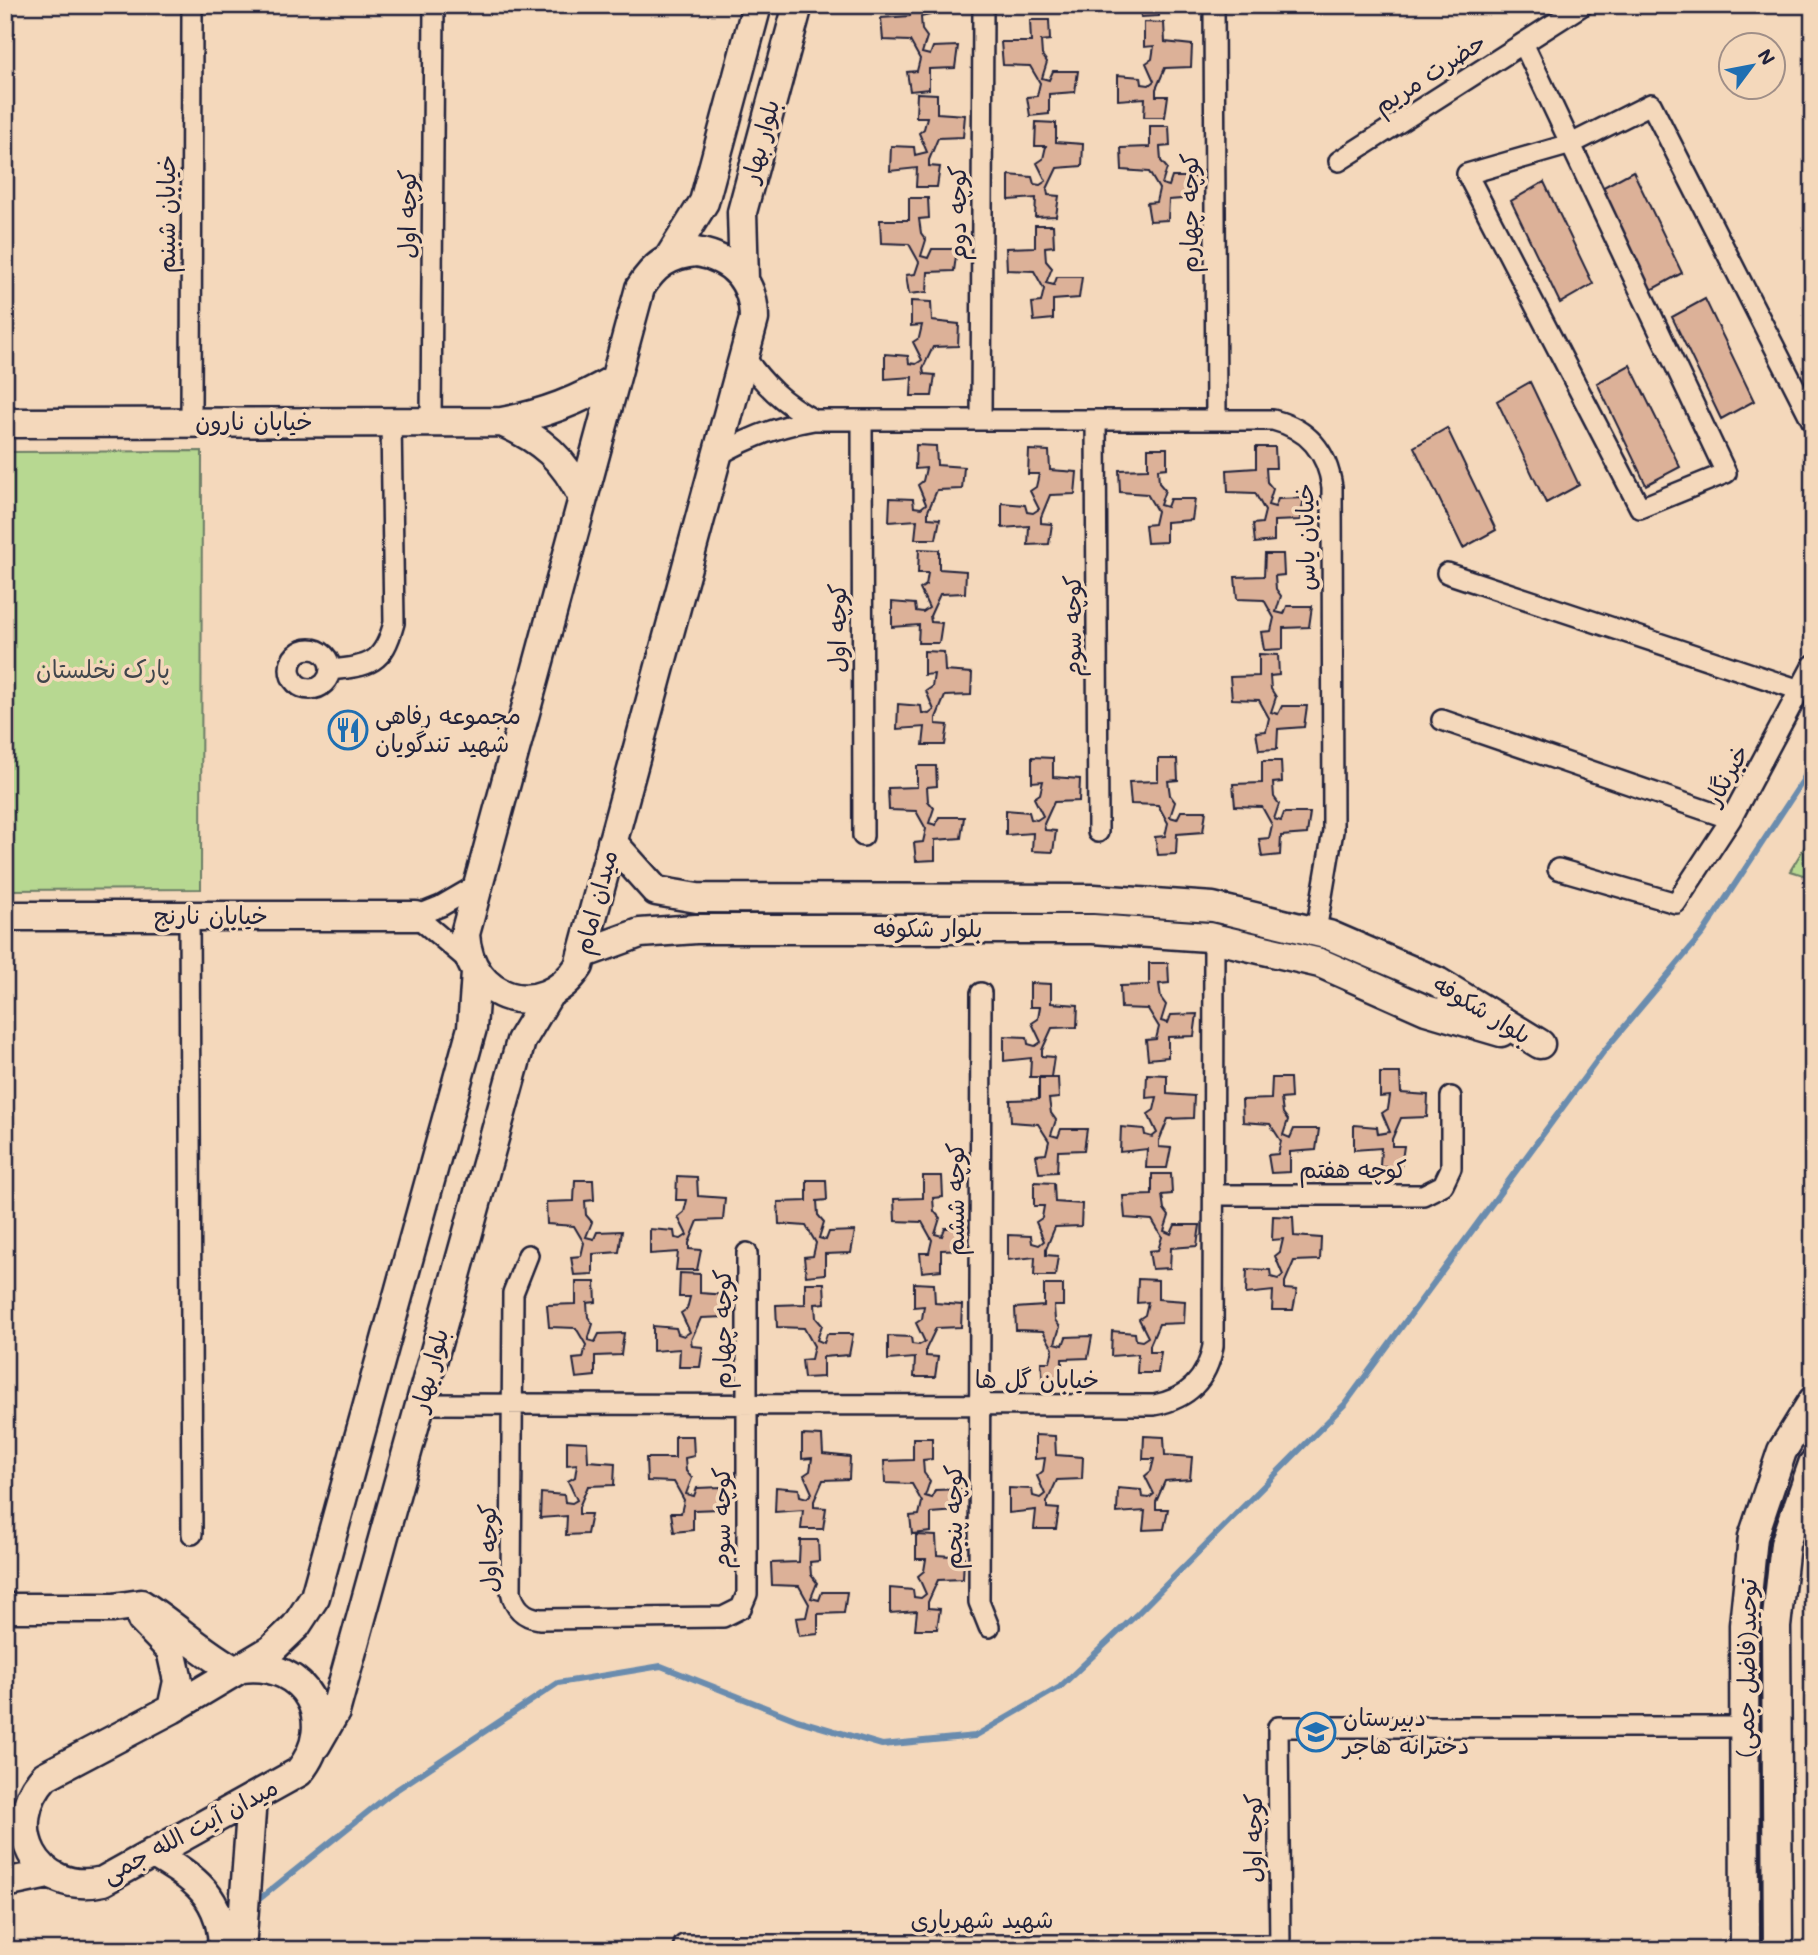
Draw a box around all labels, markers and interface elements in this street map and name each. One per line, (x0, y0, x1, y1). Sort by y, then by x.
street label: حضرت مریم (1367, 25, 1493, 124)
north arrow (1716, 32, 1786, 102)
text: N (1752, 44, 1781, 69)
street label: بلوار بهار (733, 96, 786, 188)
street label: کوچه چهارم (1173, 153, 1208, 273)
street label: خیابان شبنم (150, 155, 185, 273)
street label: کوچه دوم (941, 165, 977, 261)
street label: کوچه اول (391, 169, 423, 259)
street label: خیابان نارون (195, 405, 313, 436)
street label: خیابان یاس (1288, 483, 1321, 591)
street label: کوچه سوم (1056, 575, 1091, 677)
street label: کوچه اول (821, 583, 853, 673)
park label: پارک نخلستان (36, 653, 170, 685)
place label: مجموعه رفاهی شهید تندگویان (375, 699, 521, 758)
restaurant icon: مجموعه رفاهی شهید تندگویان (327, 709, 369, 751)
street label: خبرنگار (1696, 739, 1755, 812)
street label: میدان امام (566, 846, 627, 958)
street label: خیابان نارنج (154, 899, 268, 932)
street label: بلوار شکوفه (873, 912, 983, 944)
street label: بلوار شکوفه (1428, 967, 1537, 1051)
street label: کوچه ششم (939, 1142, 974, 1256)
street label: کوچه هفتم (1299, 1153, 1407, 1188)
street label: کوچه چهارم (706, 1269, 741, 1389)
street label: بلوار بهار (402, 1325, 455, 1417)
street label: خیابان گل ها (975, 1363, 1099, 1394)
street label: کوچه پنجم (937, 1465, 972, 1569)
street label: کوچه سوم (705, 1467, 740, 1569)
street label: کوچه اول (470, 1503, 506, 1593)
street label: توحید(فاضل جمی) (1728, 1577, 1764, 1758)
place label: دبیرستان دخترانه هاجر (1341, 1701, 1469, 1760)
school or university icon: دبیرستان دخترانه هاجر (1295, 1711, 1337, 1753)
street label: میدان آیت الله جمی (96, 1770, 283, 1890)
street label: کوچه اول (1237, 1793, 1269, 1883)
street label: شهید شهریاری (910, 1903, 1054, 1934)

